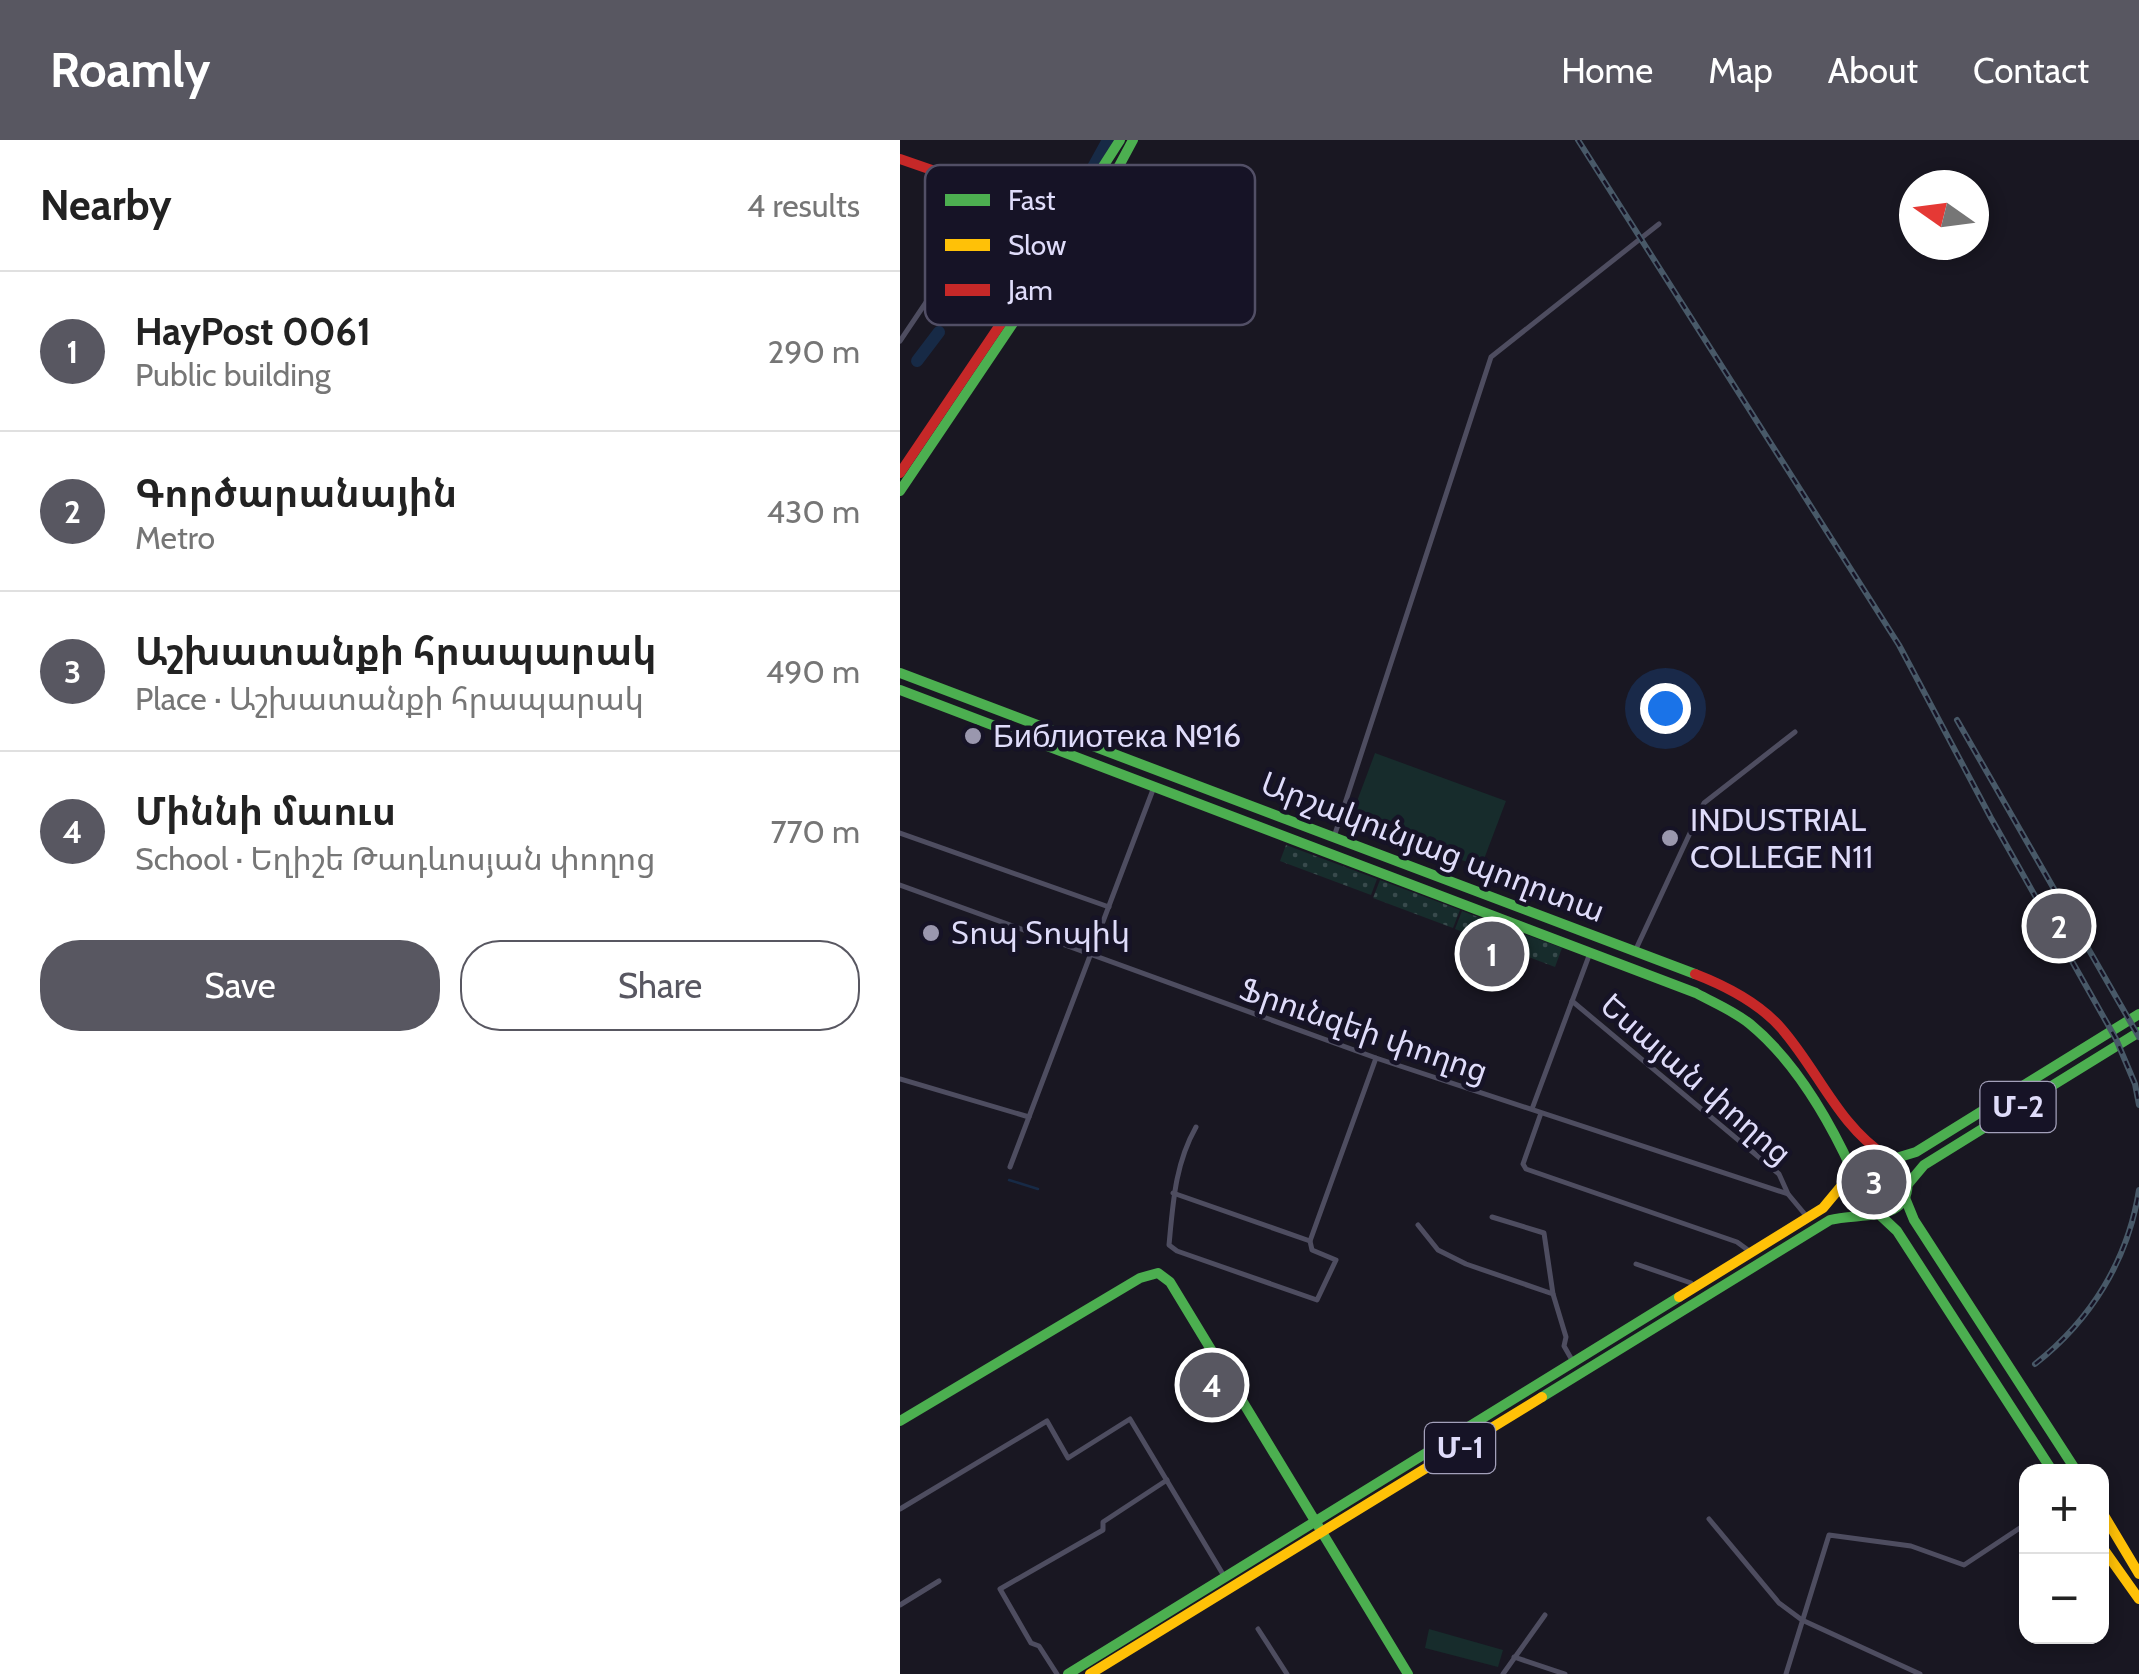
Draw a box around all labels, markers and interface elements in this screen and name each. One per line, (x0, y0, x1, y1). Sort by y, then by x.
text: Roamly (50, 41, 210, 99)
text: Home (1561, 49, 1653, 92)
text: Map (1708, 49, 1773, 92)
text: About (1828, 49, 1918, 92)
text: Contact (1973, 49, 2089, 92)
legend (925, 165, 1255, 325)
north arrow (1899, 170, 1989, 260)
text: Nearby (40, 179, 172, 231)
text: Fast (1008, 183, 1056, 217)
text: 4 results (747, 186, 860, 225)
text: Slow (1008, 228, 1066, 262)
text: Jam (1007, 273, 1053, 307)
text: HayPost 0061 (135, 308, 371, 355)
text: 1 (67, 332, 78, 371)
text: 290 m (767, 332, 860, 371)
text: Public building (135, 355, 331, 394)
text: Գործարանային (135, 470, 457, 517)
text: 2 (64, 492, 81, 531)
text: 430 m (767, 492, 860, 531)
text: Metro (135, 518, 215, 557)
text: Աշխատանքի հրապարակ (135, 628, 657, 675)
text: 3 (64, 652, 81, 691)
text: 490 m (766, 652, 860, 691)
text: Place · Աշխատանքի հրապարակ (135, 679, 644, 718)
your location (1640, 683, 1691, 734)
place label: Библиотека №16 (993, 716, 1241, 755)
marker: Библиотека №16 (962, 725, 984, 747)
street label: Արշակունյաց պողոտա (1256, 763, 1611, 930)
text: Միննի մաուս (135, 788, 396, 835)
place label: INDUSTRIAL COLLEGE N11 (1690, 800, 1873, 876)
text: 4 (63, 812, 82, 851)
text: 770 m (770, 812, 860, 851)
marker: INDUSTRIAL COLLEGE N11 (1659, 827, 1681, 849)
text: School · Եղիշե Թադևոսյան փողոց (135, 839, 655, 878)
pin: 2 (2026, 888, 2092, 964)
place label: Տոպ Տոպիկ (951, 913, 1130, 952)
pin: 1 (1460, 916, 1524, 992)
marker: Տոպ Տոպիկ (920, 922, 942, 944)
button: Save (40, 940, 440, 1031)
button: Share (460, 940, 860, 1031)
street label: Ֆրունզեի փողոց (1235, 969, 1493, 1090)
street label: Եսայան փողոց (1593, 985, 1800, 1172)
road number: Մ-2 (1980, 1082, 2056, 1132)
pin: 3 (1842, 1144, 1906, 1220)
pin: 4 (1180, 1348, 1244, 1422)
road number: Մ-1 (1425, 1423, 1495, 1473)
map controls (2019, 1464, 2109, 1644)
button: + (2019, 1464, 2109, 1554)
button: − (2019, 1554, 2109, 1644)

